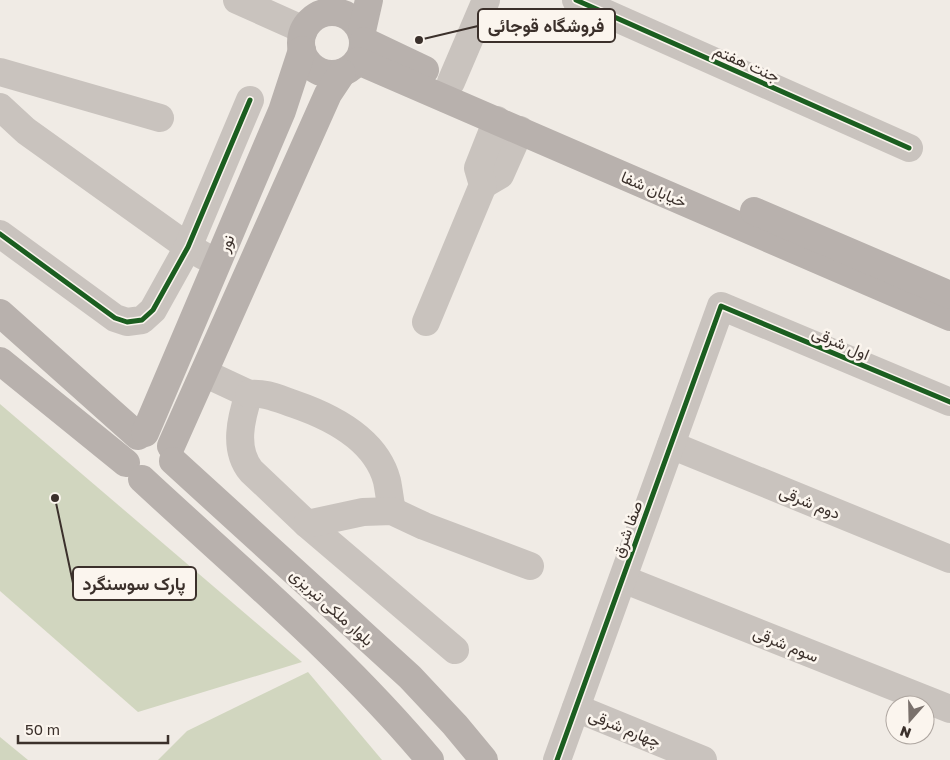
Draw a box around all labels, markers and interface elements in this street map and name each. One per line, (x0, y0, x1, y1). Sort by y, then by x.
callout: فروشگاه قوجائی (478, 9, 615, 42)
text: فروشگاه قوجائی (488, 14, 604, 37)
street label: جنت هفتم (711, 40, 783, 87)
street label: خیابان شفا (618, 166, 690, 212)
street label: نور (213, 231, 239, 256)
street label: اول شرقی (809, 322, 873, 365)
street label: دوم شرقی (776, 481, 843, 524)
street label: صفا شرق (608, 498, 647, 560)
street label: بلوار ملکى تبریزى (285, 564, 378, 651)
callout: پارک سوسنگرد (73, 567, 196, 600)
text: پارک سوسنگرد (82, 572, 186, 596)
street label: سوم شرقی (750, 622, 822, 667)
north arrow (885, 695, 935, 745)
street label: چهارم شرقی (585, 704, 664, 753)
scale bar (18, 712, 168, 744)
text: 50 m (25, 720, 60, 738)
text: N (897, 723, 913, 742)

